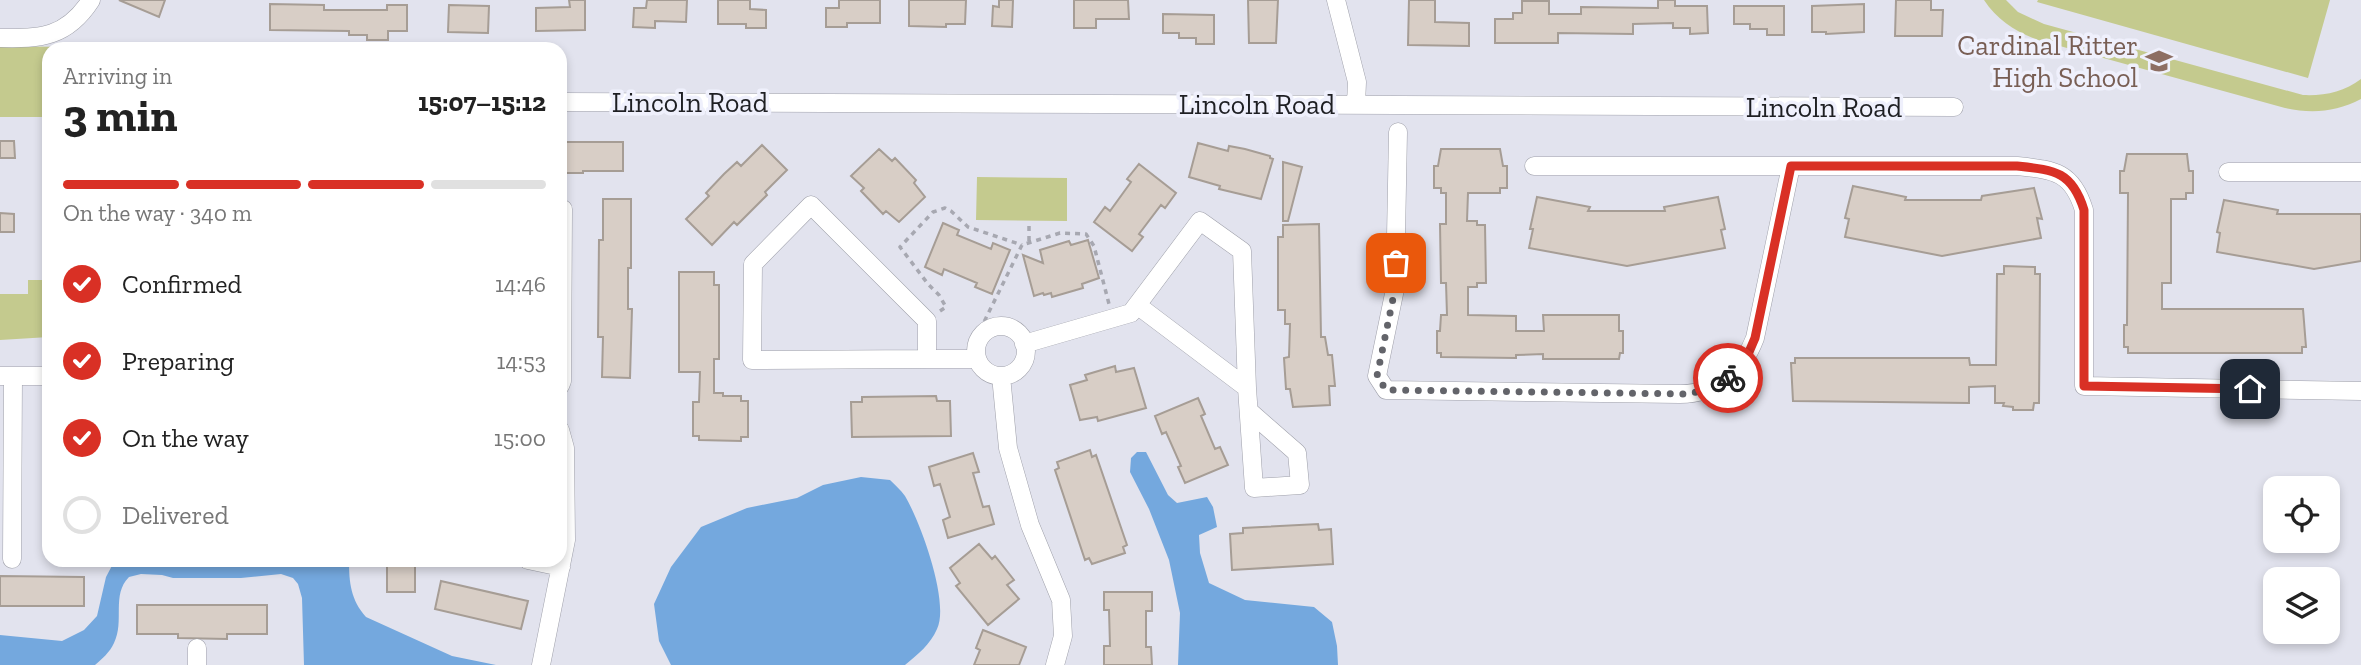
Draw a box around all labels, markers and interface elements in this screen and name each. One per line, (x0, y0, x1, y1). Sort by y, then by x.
place label: Cardinal Ritter High School (1957, 29, 2138, 94)
school or university icon: Cardinal Ritter High School (2144, 46, 2174, 76)
text: Arriving in (63, 62, 172, 90)
text: 15:07–15:12 (418, 86, 546, 118)
street label: Lincoln Road (612, 86, 768, 119)
text: 3 min (63, 88, 177, 143)
street label: Lincoln Road (1179, 88, 1335, 121)
street label: Lincoln Road (1746, 91, 1902, 124)
text: On the way · 340 m (63, 199, 252, 227)
pin (1366, 233, 1426, 293)
icon: bag (1377, 244, 1415, 282)
icon: check (63, 265, 101, 303)
text: Confirmed (122, 268, 242, 300)
text: 14:46 (495, 270, 546, 298)
icon: check (63, 342, 101, 380)
courier (1693, 343, 1763, 413)
text: Preparing (122, 345, 234, 377)
text: 14:53 (497, 347, 546, 375)
icon: bike (1709, 359, 1747, 397)
pin (2220, 359, 2280, 419)
icon: home (2231, 370, 2269, 408)
icon: check (63, 419, 101, 457)
text: On the way (122, 422, 249, 454)
text: 15:00 (494, 424, 546, 452)
map controls (2263, 476, 2340, 644)
button: locate (2263, 476, 2340, 553)
text: Delivered (122, 499, 229, 531)
button: layers (2263, 567, 2340, 644)

